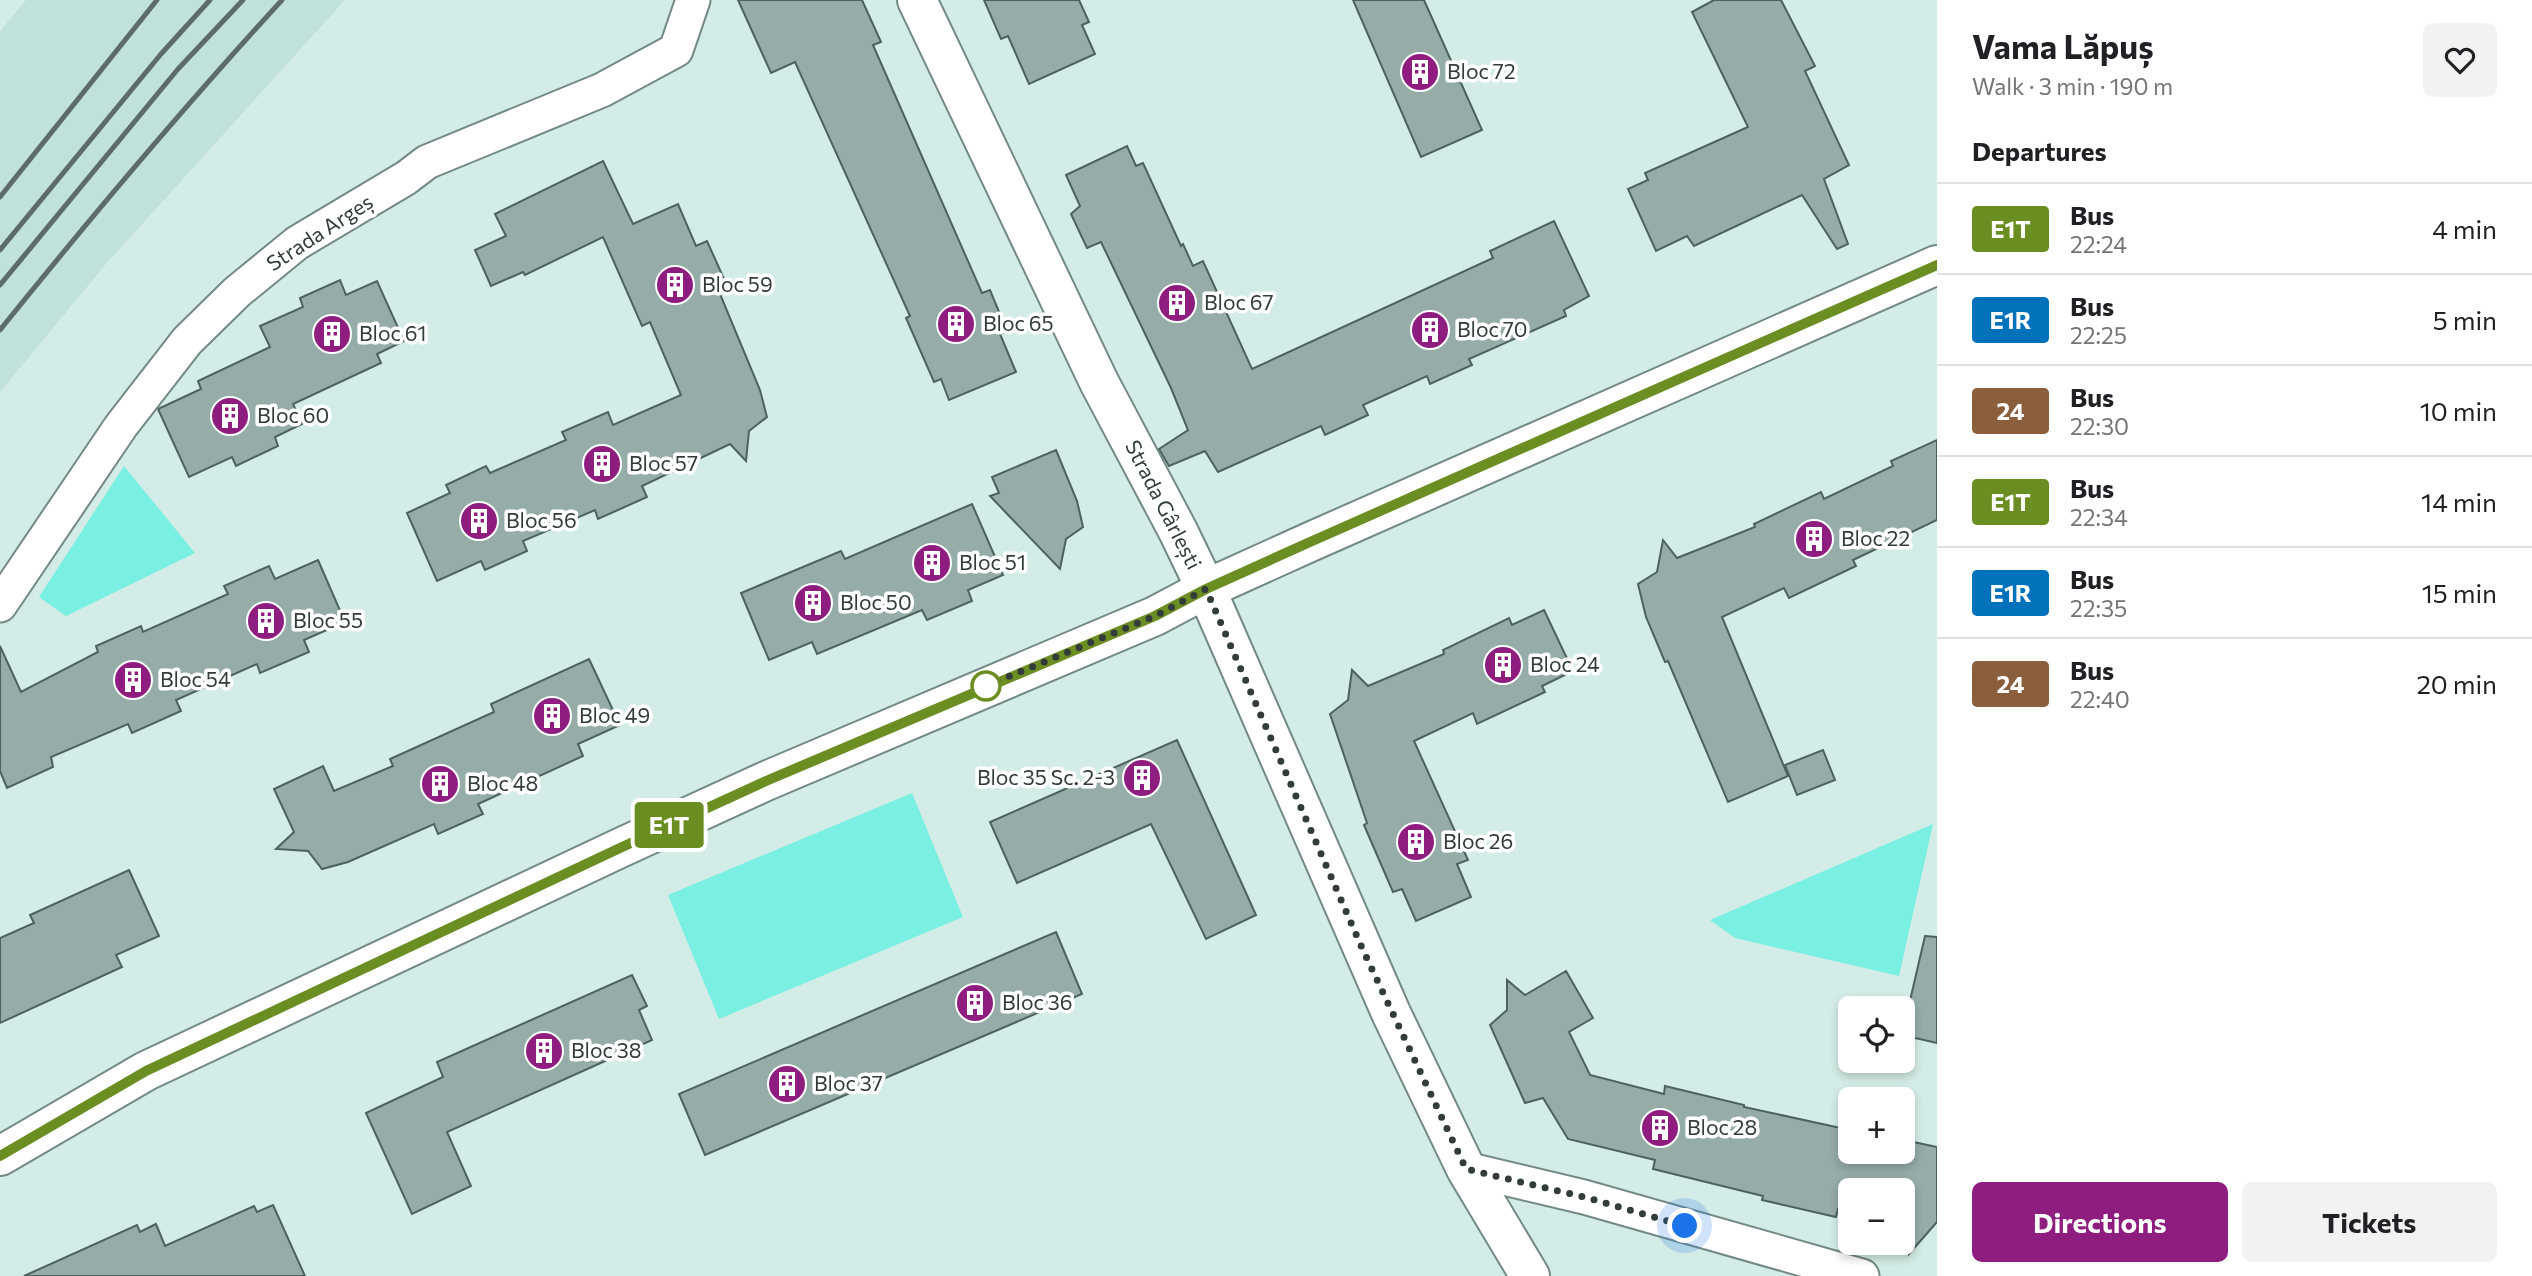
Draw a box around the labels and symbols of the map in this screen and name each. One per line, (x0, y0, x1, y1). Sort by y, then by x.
building icon: Bloc 72 (1399, 51, 1441, 93)
place label: Bloc 72 (1447, 58, 1516, 83)
street label: Strada Argeș (261, 188, 378, 277)
building icon: Bloc 59 (654, 264, 696, 306)
place label: Bloc 59 (702, 271, 773, 296)
building icon: Bloc 67 (1156, 282, 1198, 324)
place label: Bloc 67 (1204, 289, 1274, 314)
building icon: Bloc 65 (935, 303, 977, 345)
building icon: Bloc 70 (1409, 309, 1451, 351)
place label: Bloc 65 (983, 310, 1054, 335)
building icon: Bloc 61 (311, 313, 353, 355)
place label: Bloc 70 (1457, 316, 1528, 341)
place label: Bloc 61 (359, 320, 427, 345)
building icon: Bloc 60 (209, 395, 251, 437)
place label: Bloc 60 (257, 402, 329, 427)
street label: Strada Gârlești (1119, 436, 1208, 574)
building icon: Bloc 57 (581, 443, 623, 485)
place label: Bloc 57 (629, 450, 698, 475)
building icon: Bloc 56 (458, 500, 500, 542)
place label: Bloc 56 (506, 507, 577, 532)
building icon: Bloc 22 (1793, 518, 1835, 560)
place label: Bloc 22 (1841, 525, 1910, 550)
building icon: Bloc 51 (911, 542, 953, 584)
place label: Bloc 51 (959, 549, 1026, 574)
building icon: Bloc 50 (792, 582, 834, 624)
place label: Bloc 50 (840, 589, 912, 614)
building icon: Bloc 55 (245, 600, 287, 642)
place label: Bloc 55 (293, 607, 363, 632)
building icon: Bloc 24 (1482, 644, 1524, 686)
place label: Bloc 24 (1530, 651, 1600, 676)
building icon: Bloc 54 (112, 659, 154, 701)
place label: Bloc 54 (160, 666, 231, 691)
unlabelled marker (971, 671, 1001, 701)
building icon: Bloc 49 (531, 695, 573, 737)
place label: Bloc 49 (579, 702, 650, 727)
building icon: Bloc 35 Sc. 2-3 (1121, 757, 1163, 799)
building icon: Bloc 48 (419, 763, 461, 805)
place label: Bloc 35 Sc. 2-3 (977, 764, 1115, 789)
place label: Bloc 48 (467, 770, 538, 795)
line badge: E1T (629, 802, 709, 848)
building icon: Bloc 26 (1395, 821, 1437, 863)
place label: Bloc 26 (1443, 828, 1513, 853)
building icon: Bloc 36 (954, 982, 996, 1024)
place label: Bloc 36 (1002, 989, 1073, 1014)
building icon: Bloc 38 (523, 1030, 565, 1072)
place label: Bloc 38 (571, 1037, 642, 1062)
building icon: Bloc 37 (766, 1063, 808, 1105)
place label: Bloc 37 (814, 1070, 883, 1095)
building icon: Bloc 28 (1639, 1107, 1681, 1149)
place label: Bloc 28 (1687, 1114, 1757, 1139)
your location (1667, 1208, 1702, 1243)

